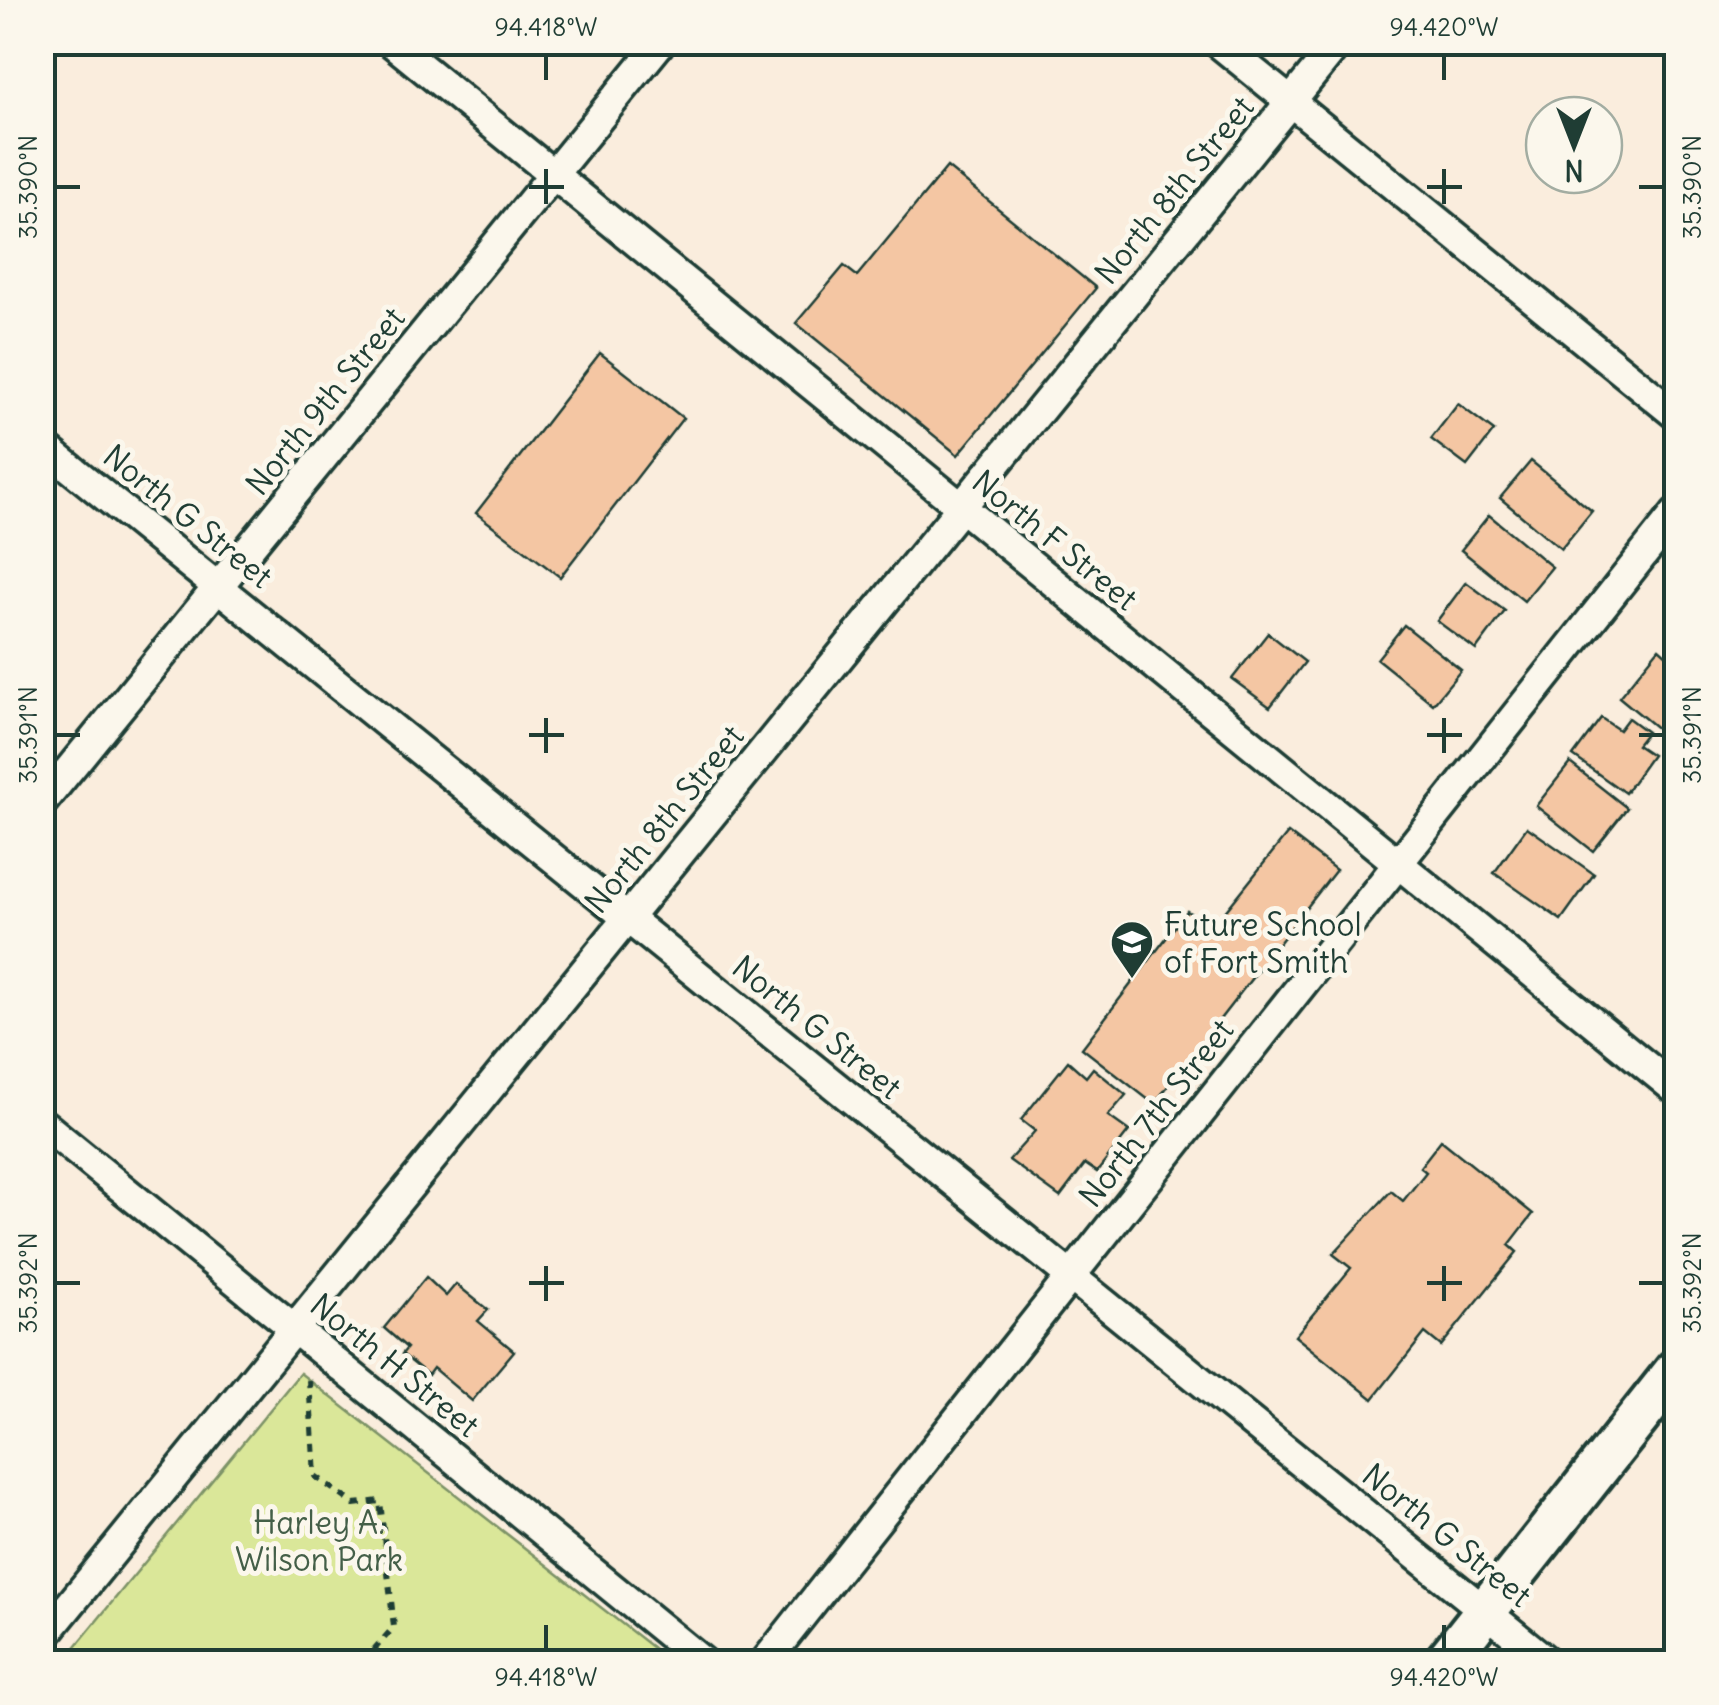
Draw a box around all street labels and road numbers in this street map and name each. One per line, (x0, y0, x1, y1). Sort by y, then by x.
street label: North 8th Street (1086, 87, 1263, 292)
street label: North 9th Street (237, 298, 414, 503)
street label: North G Street (95, 435, 281, 597)
street label: North F Street (964, 461, 1146, 619)
street label: North 8th Street (576, 716, 753, 921)
street label: North G Street (724, 946, 910, 1108)
street label: North 7th Street (1070, 1011, 1242, 1215)
street label: North H Street (302, 1284, 488, 1446)
street label: North G Street (1354, 1454, 1540, 1616)

